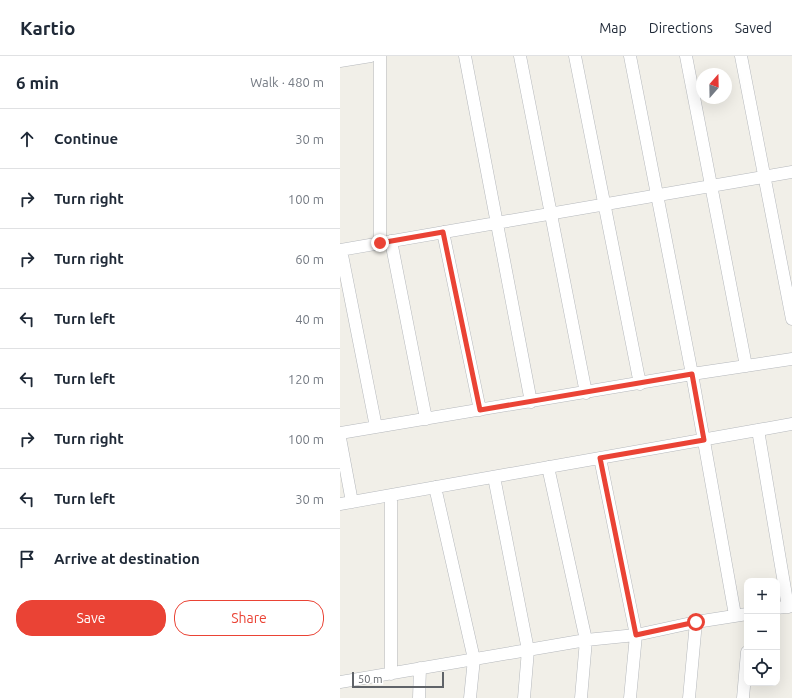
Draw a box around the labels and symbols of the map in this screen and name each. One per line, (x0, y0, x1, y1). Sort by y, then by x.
north arrow (696, 68, 732, 104)
route end (371, 234, 389, 252)
route start (687, 613, 705, 631)
scale bar (352, 670, 444, 689)

